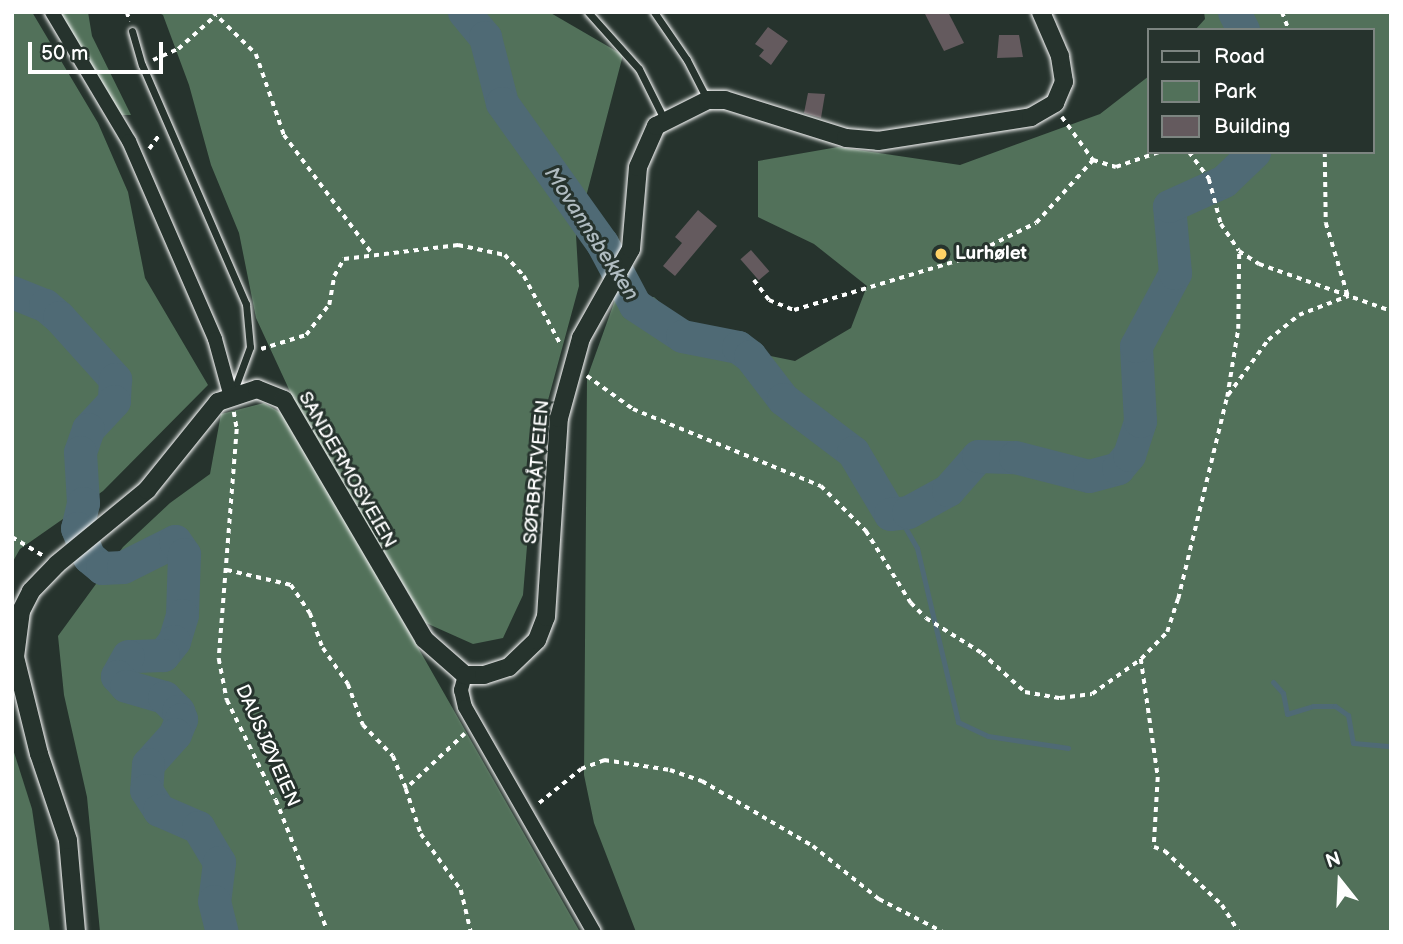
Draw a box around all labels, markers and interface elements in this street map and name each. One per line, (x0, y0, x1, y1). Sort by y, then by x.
scale bar (32, 28, 166, 72)
legend (1148, 28, 1375, 154)
text: 50 m (41, 41, 88, 66)
text: Road (1214, 44, 1265, 69)
text: Park (1214, 79, 1256, 104)
text: Building (1214, 114, 1290, 139)
water label: Movannsbekken (538, 162, 644, 306)
place label: Lurhølet (955, 243, 1027, 265)
marker: Lurhølet (933, 246, 949, 262)
street label: SANDERMOSVEIEN (293, 388, 401, 552)
street label: SØRBRÅTVEIEN (519, 399, 555, 545)
street label: DAUSJØVEIEN (230, 681, 304, 811)
north arrow (1305, 846, 1375, 916)
text: N (1323, 847, 1344, 874)

